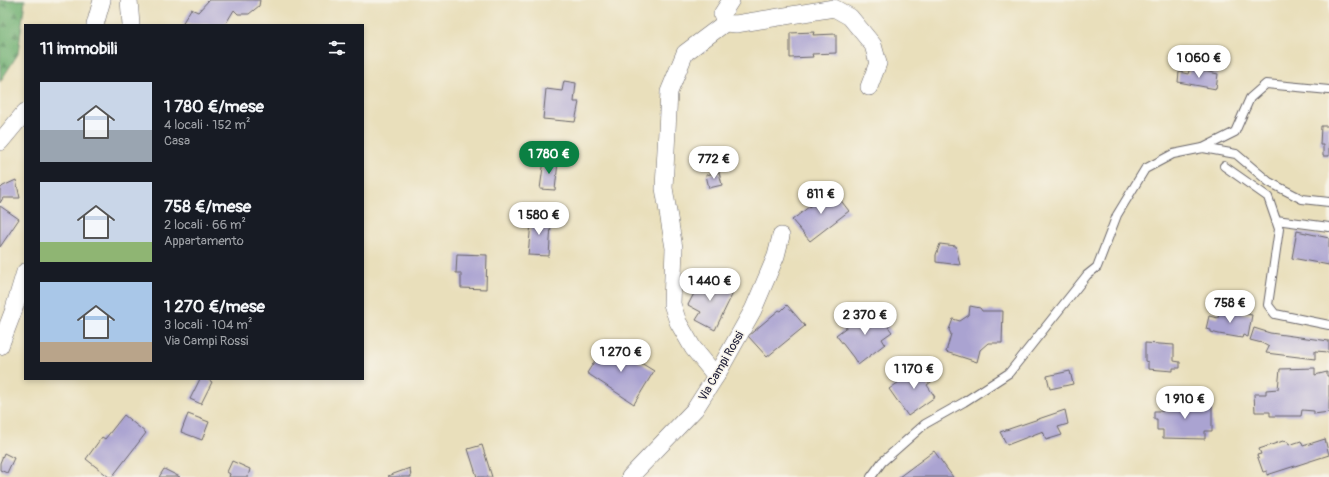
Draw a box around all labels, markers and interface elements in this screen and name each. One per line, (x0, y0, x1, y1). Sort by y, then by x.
icon: filters (326, 37, 348, 59)
text: 11 immobili (40, 38, 117, 59)
pin: 1 060 € (1162, 45, 1236, 79)
text: 1 060 € (1177, 50, 1221, 66)
text: 1 780 €/mese (164, 96, 264, 117)
icon: home (72, 98, 120, 146)
text: 4 locali · 152 m² (164, 117, 251, 133)
text: Casa (164, 133, 190, 149)
pin: 1 780 € (512, 141, 586, 175)
text: 1 780 € (528, 146, 570, 162)
pin: 772 € (686, 146, 742, 180)
text: 772 € (698, 151, 730, 167)
pin: 811 € (793, 181, 849, 215)
text: 811 € (807, 186, 835, 202)
text: 758 €/mese (164, 196, 251, 217)
icon: home (72, 198, 120, 246)
pin: 1 580 € (502, 202, 576, 236)
text: 1 580 € (518, 207, 560, 223)
text: 2 locali · 66 m² (164, 217, 246, 233)
text: Appartamento (164, 233, 244, 249)
pin: 1 440 € (673, 268, 747, 302)
text: 1 440 € (688, 273, 732, 289)
pin: 758 € (1202, 290, 1258, 324)
text: 758 € (1214, 295, 1246, 311)
text: 1 270 €/mese (164, 296, 265, 317)
icon: home (72, 298, 120, 346)
pin: 2 370 € (828, 302, 902, 336)
text: 2 370 € (843, 307, 887, 323)
text: 3 locali · 104 m² (164, 317, 252, 333)
street label: Via Campi Rossi (695, 329, 747, 404)
text: Via Campi Rossi (164, 333, 248, 349)
pin: 1 270 € (584, 339, 658, 373)
text: 1 270 € (600, 344, 642, 360)
pin: 1 170 € (877, 356, 951, 390)
text: 1 170 € (894, 361, 934, 377)
pin: 1 910 € (1148, 386, 1222, 420)
text: 1 910 € (1165, 391, 1205, 407)

